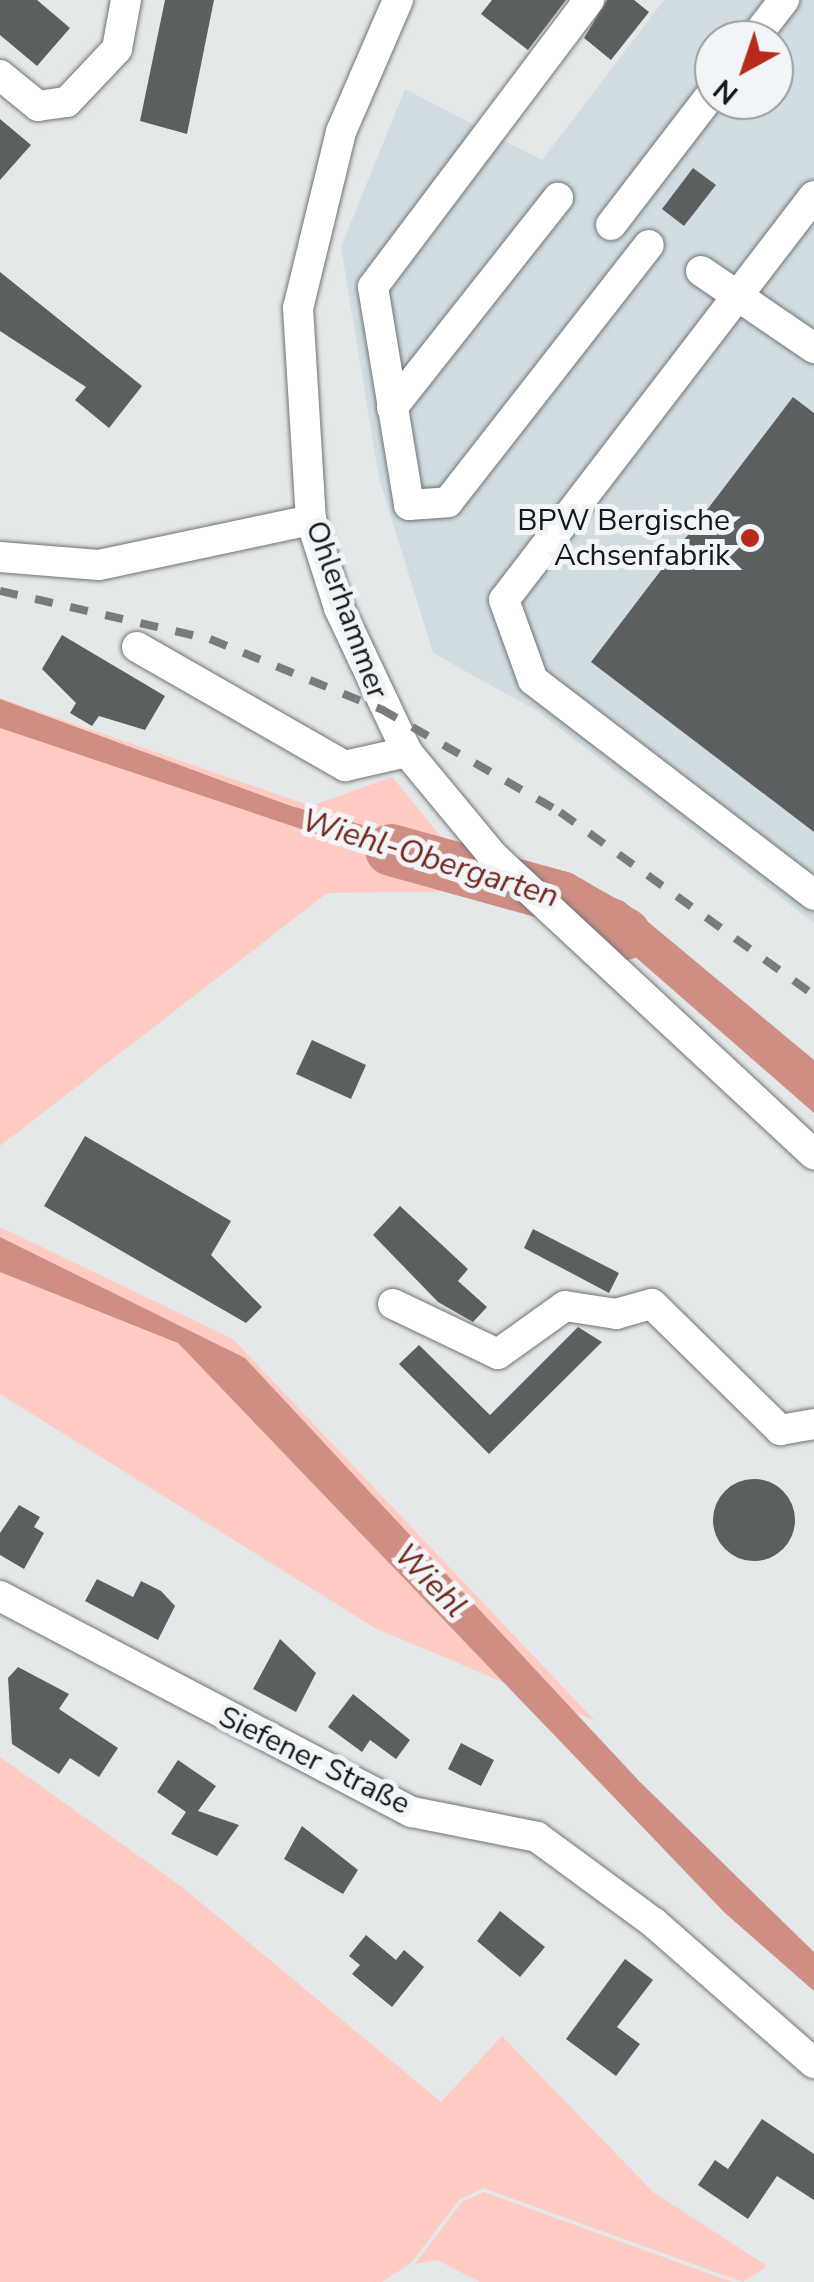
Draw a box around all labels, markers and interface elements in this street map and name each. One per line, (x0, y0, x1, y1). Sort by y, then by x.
north arrow (694, 20, 794, 120)
text: N (706, 70, 746, 113)
place label: BPW Bergische Achsenfabrik (517, 503, 730, 574)
street label: Ohlerhammer (297, 516, 395, 704)
marker: BPW Bergische Achsenfabrik (739, 527, 761, 549)
water label: Wiehl-Obergarten (297, 802, 563, 916)
water label: Wiehl (386, 1536, 474, 1626)
street label: Siefener Straße (213, 1699, 415, 1823)

